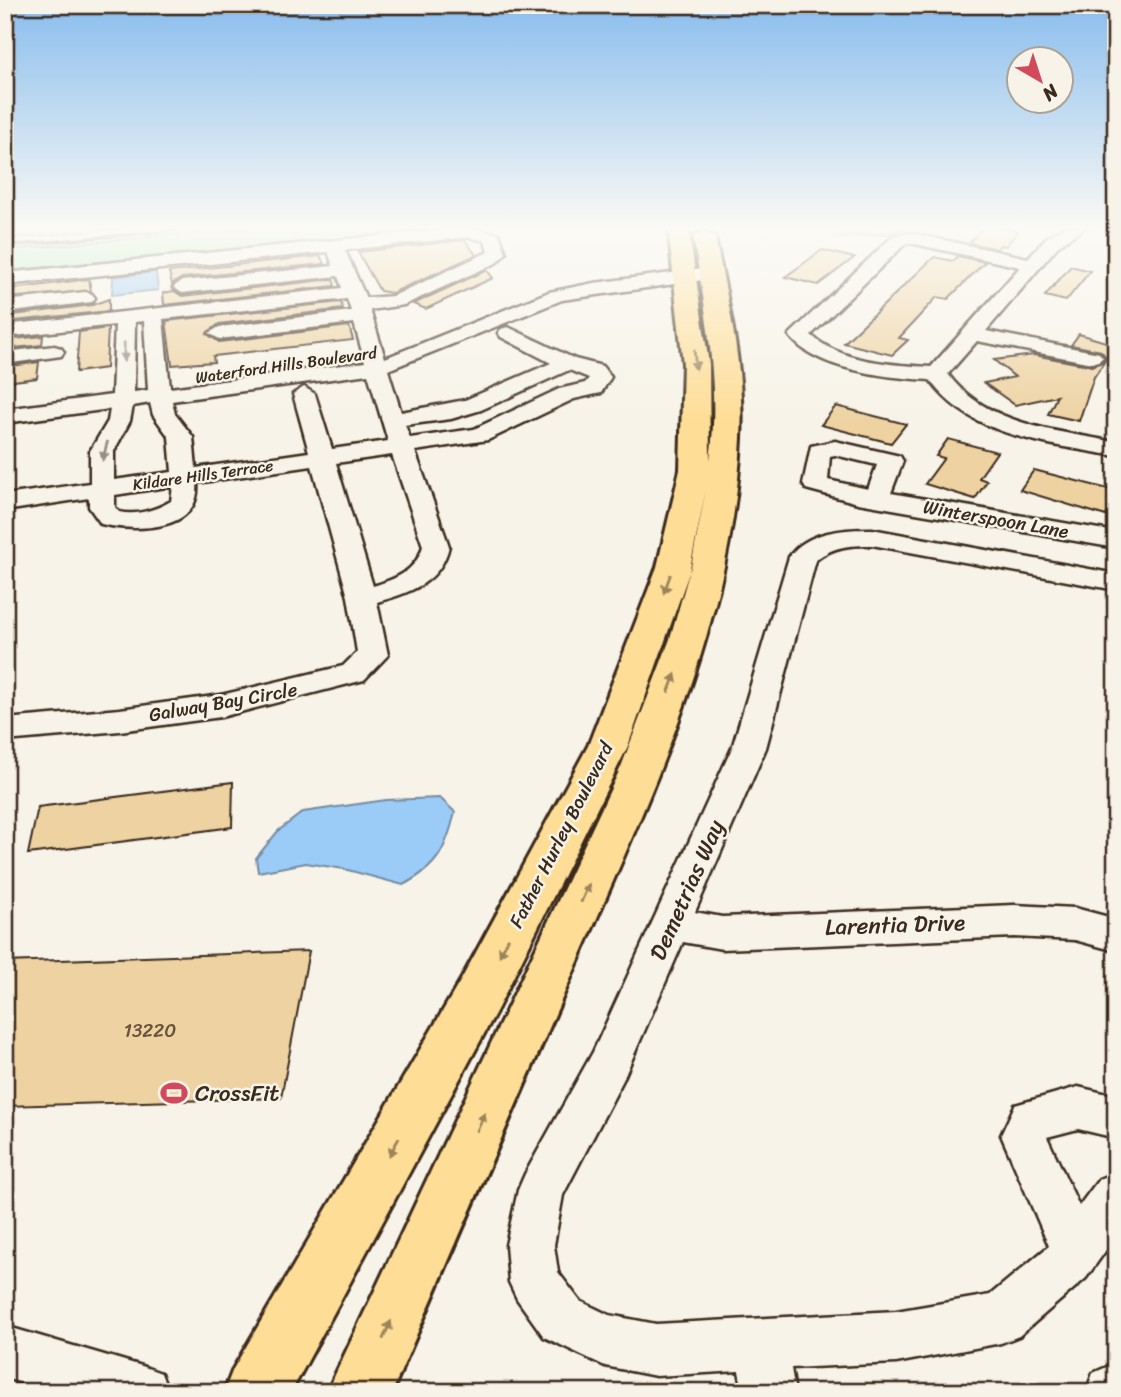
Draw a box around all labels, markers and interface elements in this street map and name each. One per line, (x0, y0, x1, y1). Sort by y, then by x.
north arrow (1006, 46, 1076, 116)
text: N (1034, 75, 1067, 110)
street label: Waterford Hills Boulevard (193, 338, 380, 392)
one-way arrow (119, 342, 130, 364)
one-way arrow (690, 349, 701, 371)
one-way arrow (99, 440, 110, 462)
street label: Kildare Hills Terrace (131, 451, 275, 499)
street label: Winterspoon Lane (921, 490, 1071, 548)
one-way arrow (662, 574, 673, 595)
one-way arrow (666, 672, 677, 693)
street label: Galway Bay Circle (146, 673, 300, 731)
street label: Father Hurley Boulevard (500, 734, 623, 934)
street label: Demetrias Way (638, 813, 736, 967)
one-way arrow (579, 883, 591, 903)
street label: Larentia Drive (824, 902, 966, 948)
one-way arrow (498, 937, 510, 957)
house number: 13220 (124, 1014, 176, 1047)
place label: CrossFit (195, 1073, 279, 1114)
sports icon: CrossFit (159, 1078, 189, 1108)
one-way arrow (475, 1112, 487, 1132)
one-way arrow (388, 1137, 400, 1156)
one-way arrow (382, 1319, 393, 1340)

